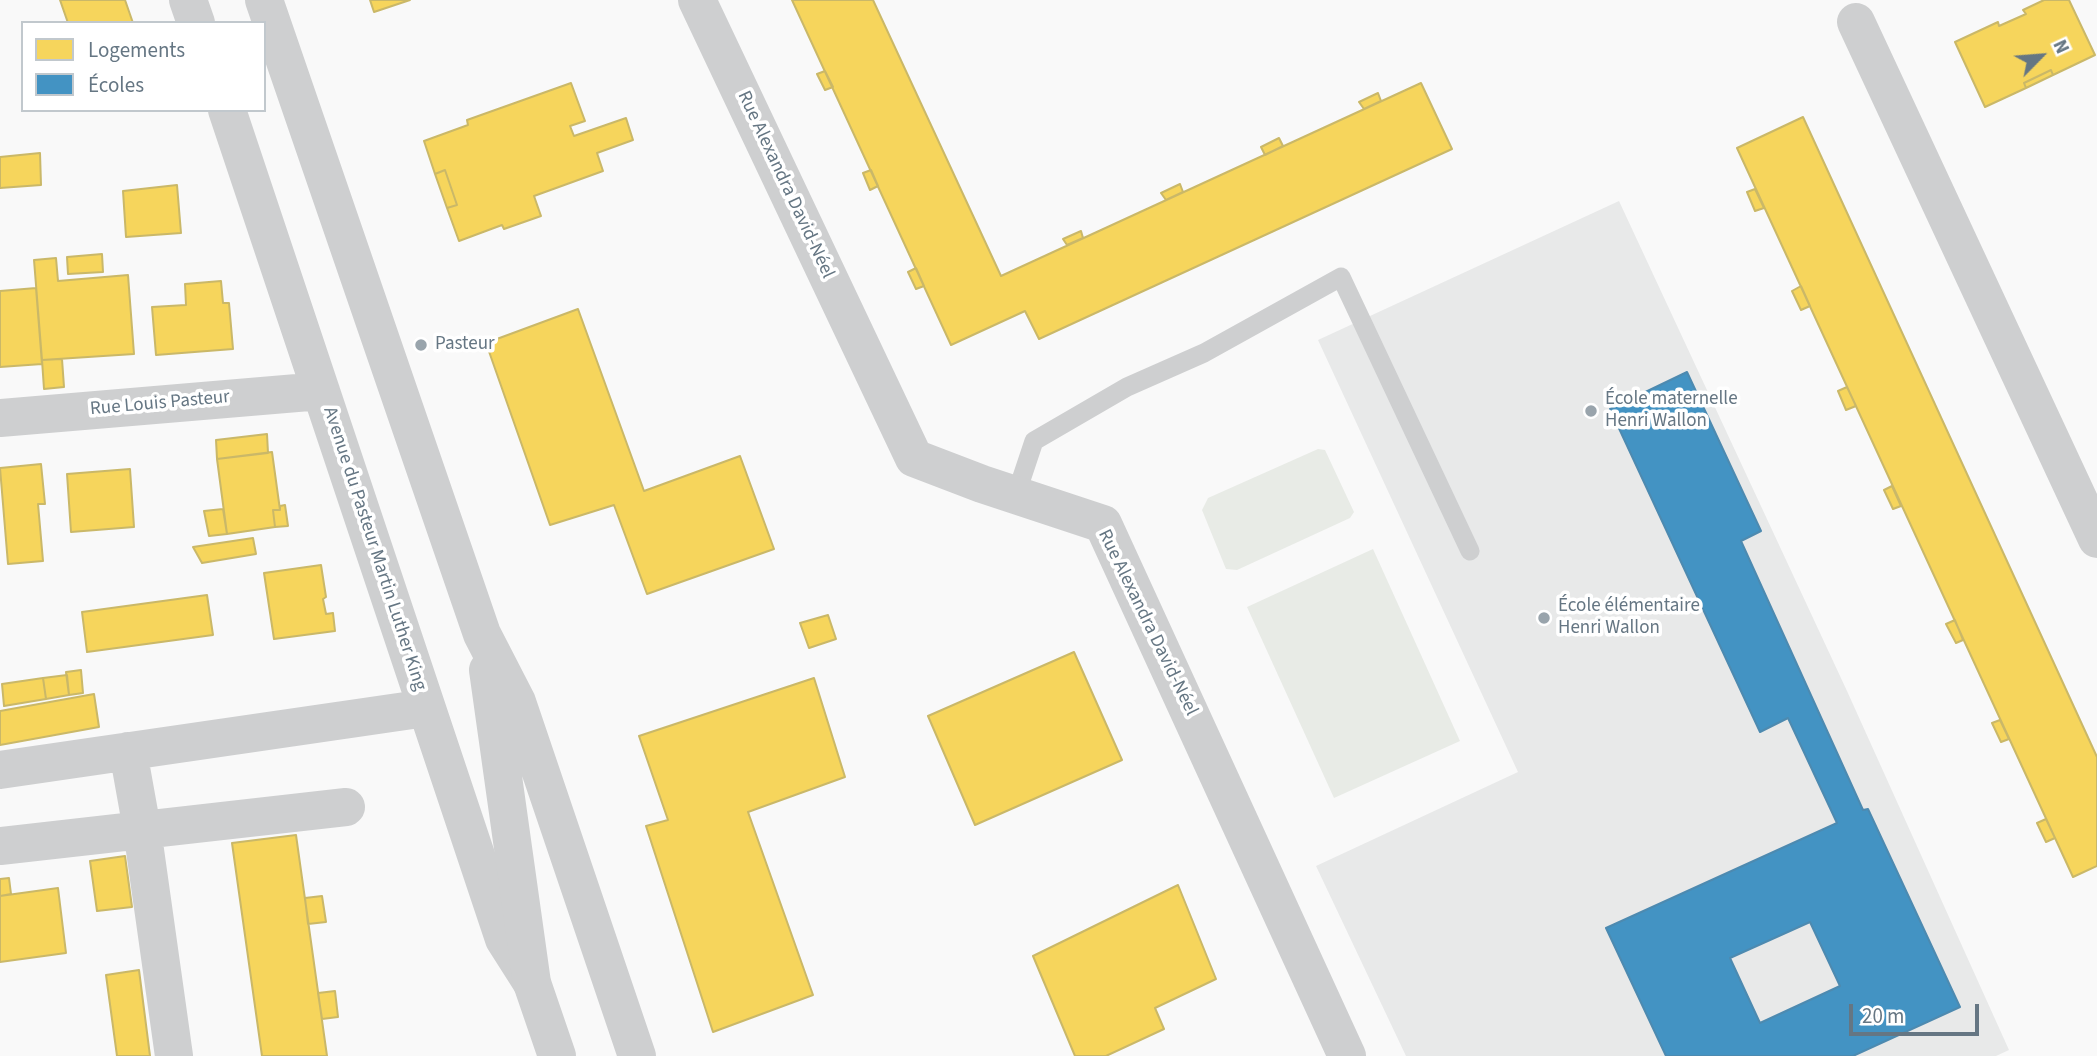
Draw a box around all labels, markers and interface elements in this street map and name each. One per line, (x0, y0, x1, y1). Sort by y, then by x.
legend (21, 21, 266, 112)
north arrow (2006, 21, 2076, 91)
text: Logements (88, 35, 185, 65)
text: N (2046, 35, 2075, 58)
text: Écoles (88, 70, 144, 100)
street label: Rue Alexandra David-Néel (731, 88, 839, 282)
place label: Pasteur (435, 334, 495, 356)
marker: Pasteur (413, 337, 429, 353)
street label: Rue Louis Pasteur (89, 387, 231, 421)
place label: École maternelle Henri Wallon (1605, 389, 1738, 433)
marker: École maternelle Henri Wallon (1583, 403, 1599, 419)
street label: Avenue du Pasteur Martin Luther King (317, 404, 431, 694)
street label: Rue Alexandra David-Néel (1092, 526, 1202, 720)
place label: École élémentaire Henri Wallon (1558, 596, 1700, 640)
marker: École élémentaire Henri Wallon (1536, 610, 1552, 626)
scale bar (1852, 990, 1982, 1034)
text: 20 m (1862, 1001, 1904, 1031)

